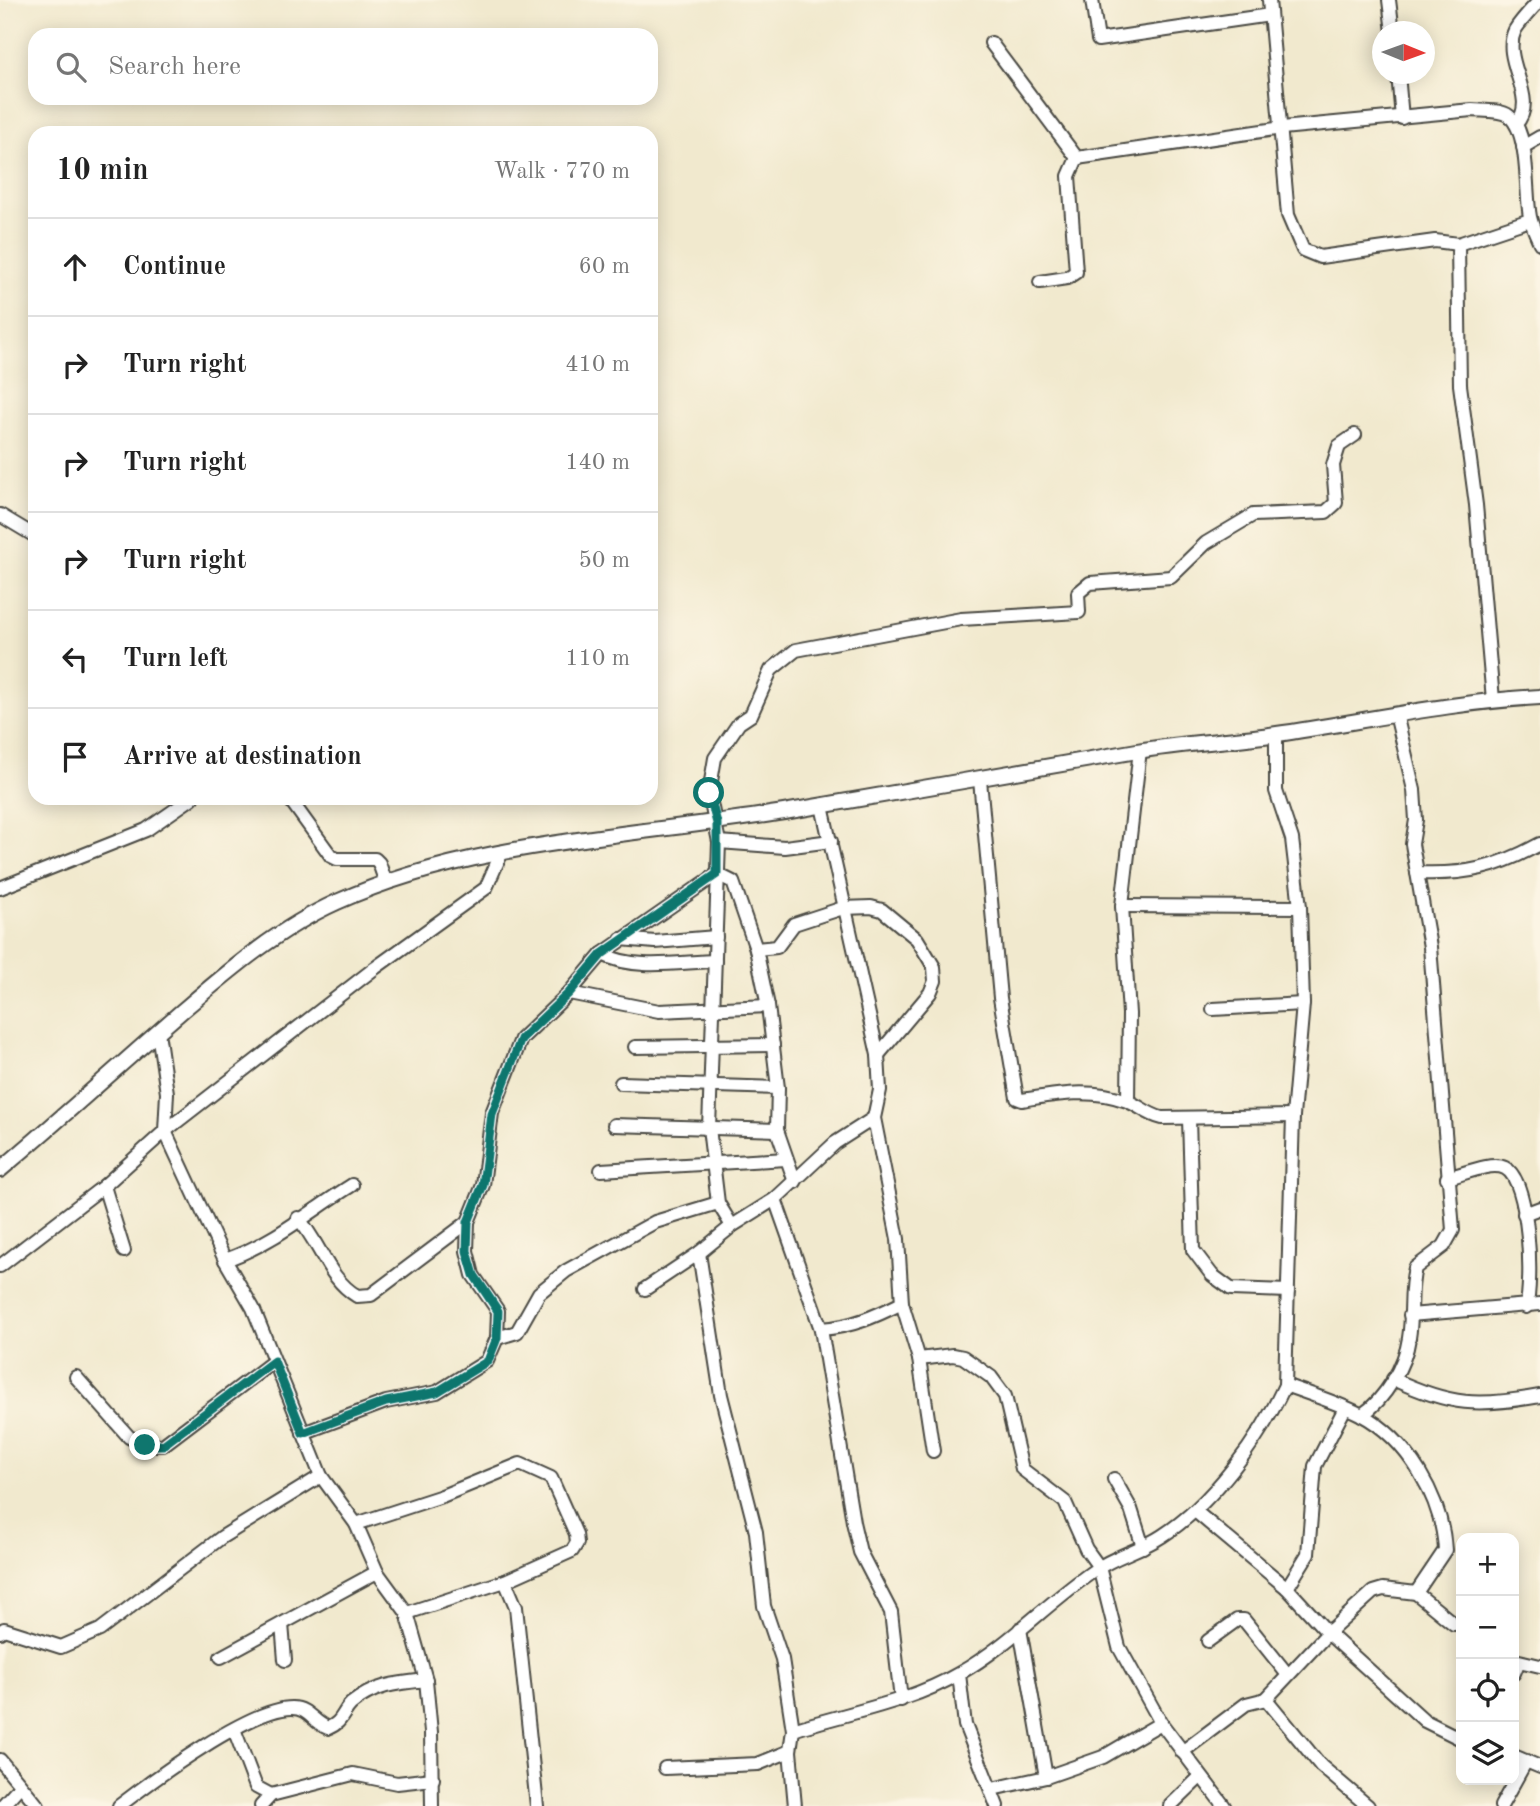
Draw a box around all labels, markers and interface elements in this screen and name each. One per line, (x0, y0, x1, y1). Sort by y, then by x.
north arrow (1372, 21, 1435, 84)
search box (28, 28, 658, 105)
icon: search (52, 48, 90, 86)
text: Search here (108, 54, 241, 80)
text: 10 min (56, 156, 149, 186)
text: Walk · 770 m (494, 160, 630, 183)
icon: ahead (56, 248, 94, 286)
text: Continue (123, 254, 226, 280)
text: 60 m (579, 255, 630, 278)
icon: right (56, 346, 94, 384)
text: Turn right (123, 352, 246, 378)
text: 410 m (565, 353, 630, 376)
icon: right (56, 444, 94, 482)
text: Turn right (123, 450, 246, 476)
text: 140 m (565, 451, 630, 474)
icon: right (56, 542, 94, 580)
text: Turn right (123, 548, 246, 574)
text: 50 m (579, 549, 630, 572)
icon: left (56, 640, 94, 678)
text: Turn left (123, 646, 228, 672)
text: 110 m (565, 647, 630, 670)
icon: arrive (56, 738, 94, 776)
text: Arrive at destination (123, 744, 362, 770)
route start (693, 777, 724, 808)
route end (129, 1429, 160, 1460)
map controls (1456, 1533, 1519, 1785)
button: + (1456, 1533, 1519, 1596)
button: − (1456, 1596, 1519, 1659)
button: locate (1456, 1659, 1519, 1722)
button: layers (1456, 1722, 1519, 1785)

